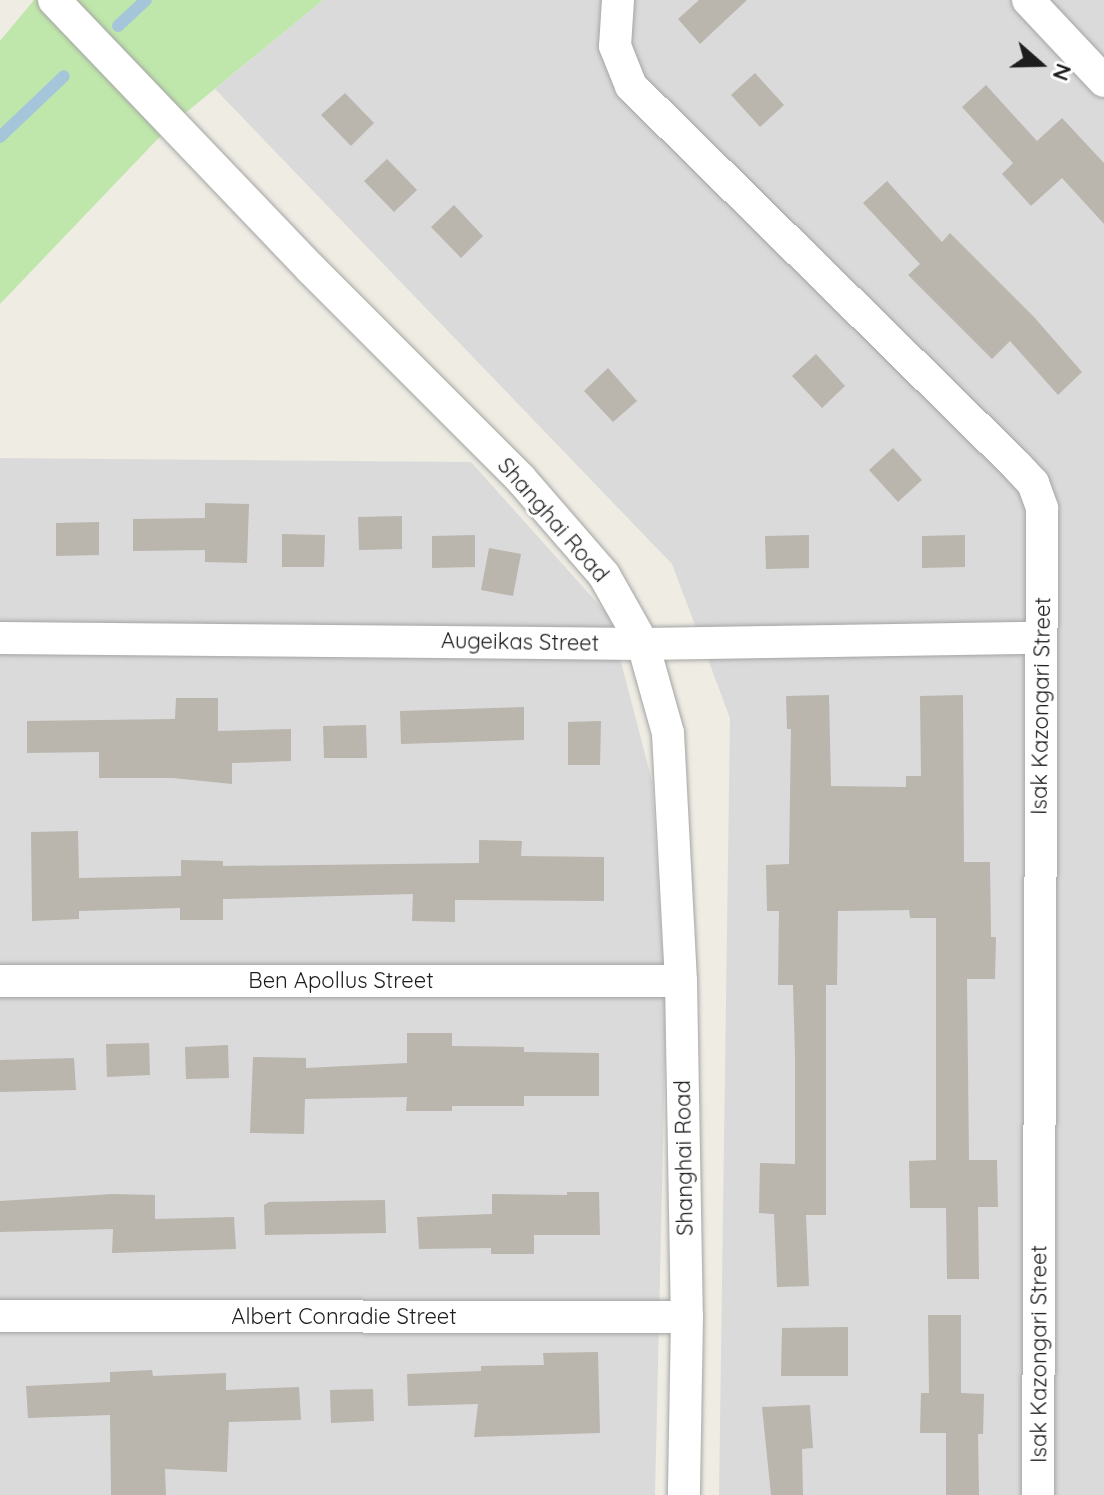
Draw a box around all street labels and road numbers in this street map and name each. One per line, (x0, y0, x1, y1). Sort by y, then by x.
street label: Shanghai Road (492, 453, 614, 587)
street label: Isak Kazongari Street (1026, 597, 1056, 815)
street label: Augeikas Street (441, 627, 599, 657)
street label: Ben Apollus Street (248, 968, 434, 994)
street label: Shanghai Road (669, 1080, 699, 1236)
street label: Isak Kazongari Street (1026, 1245, 1052, 1463)
street label: Albert Conradie Street (231, 1304, 457, 1330)

